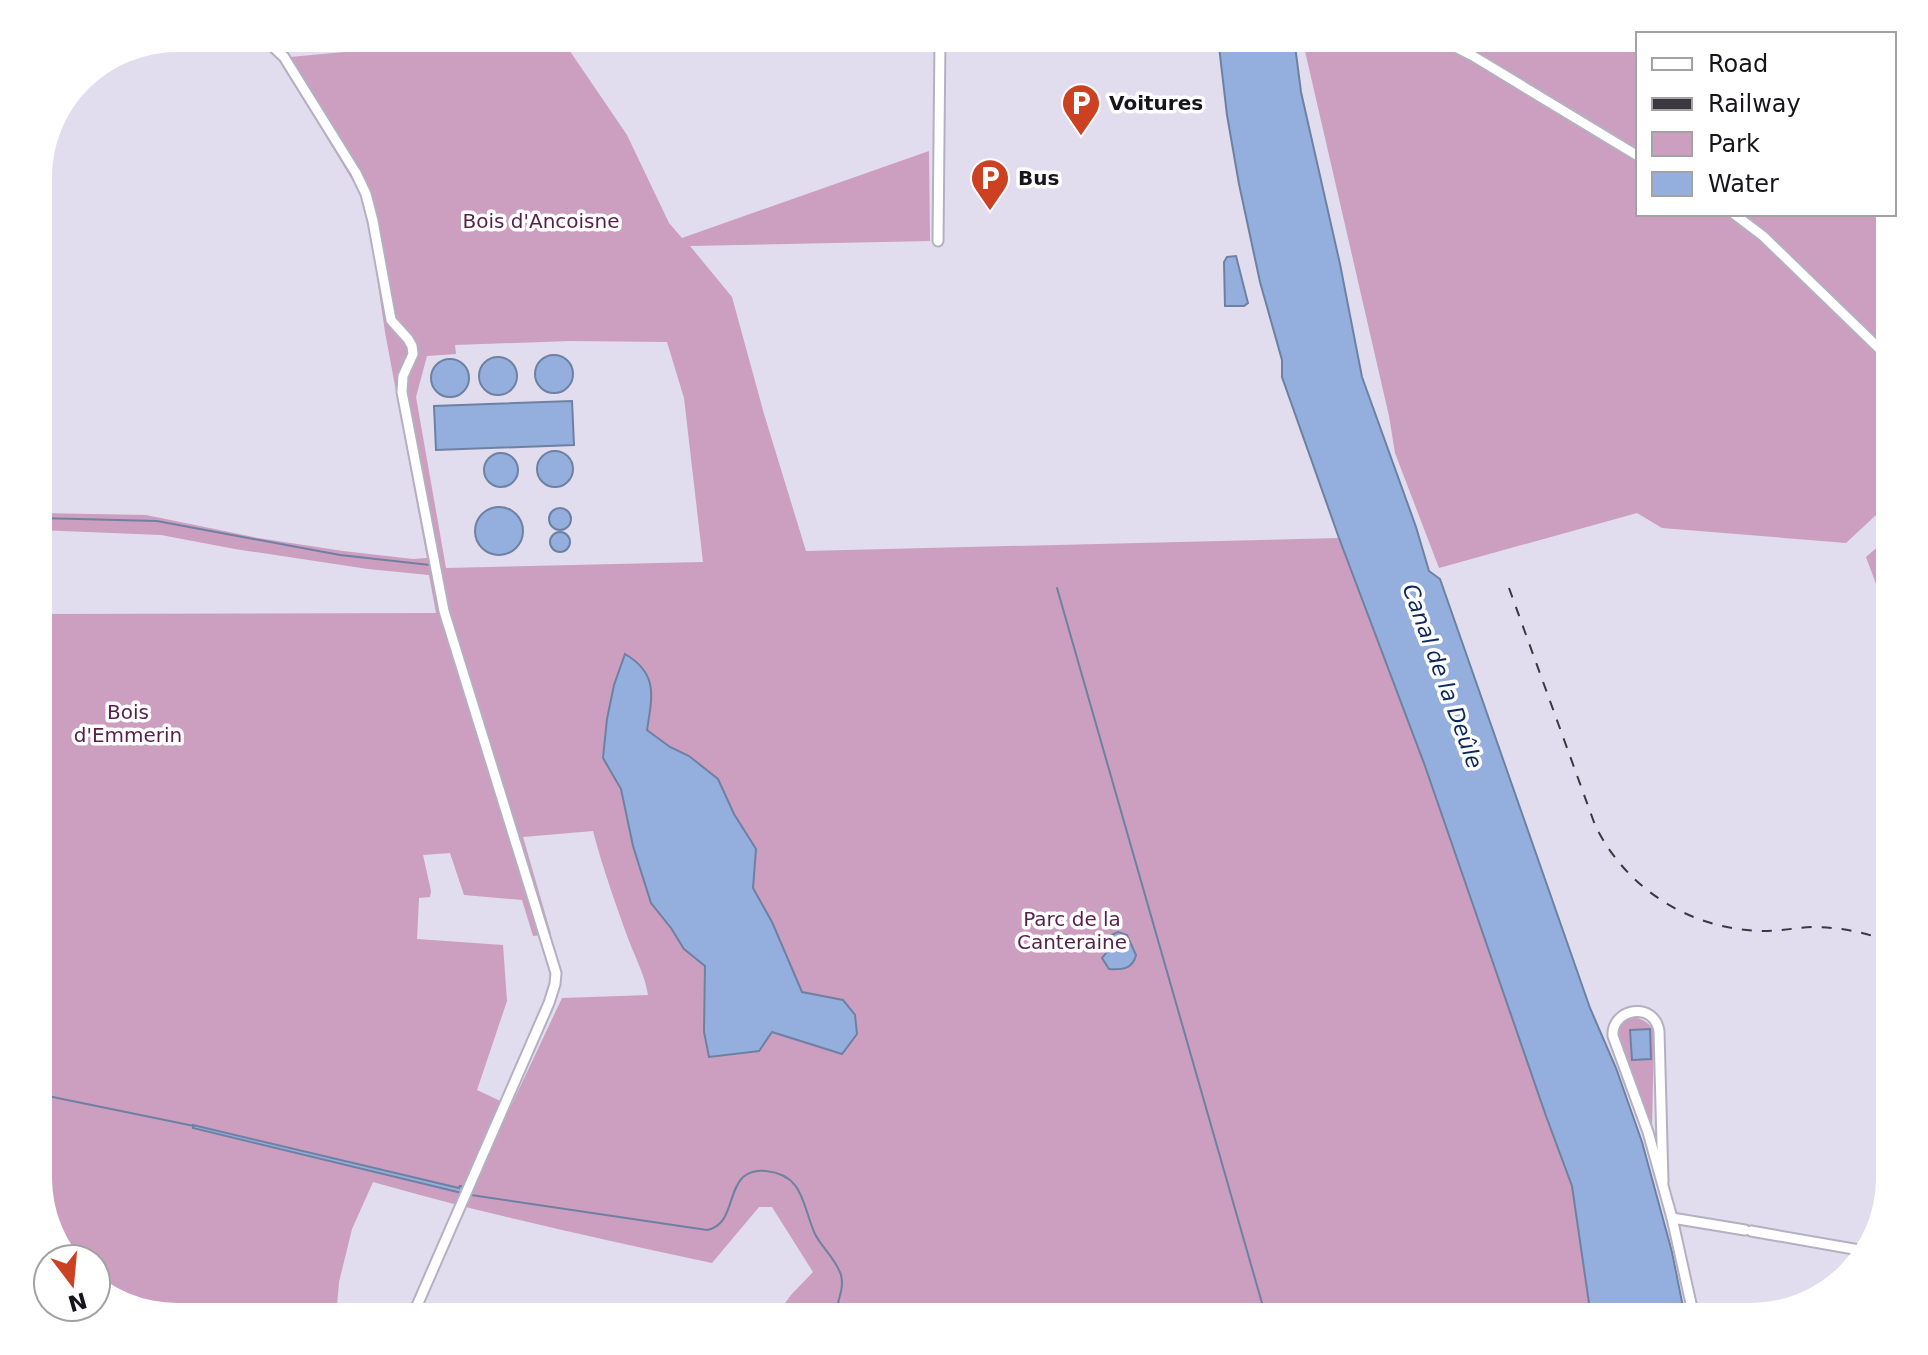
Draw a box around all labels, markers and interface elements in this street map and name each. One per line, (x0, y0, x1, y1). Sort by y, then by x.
legend (1636, 32, 1896, 216)
text: Road (1708, 50, 1768, 78)
parking icon: Voitures (1060, 82, 1102, 137)
text: Railway (1708, 90, 1801, 118)
place label: Voitures (1109, 91, 1203, 115)
text: Park (1708, 130, 1760, 158)
parking icon: Bus (969, 157, 1011, 212)
place label: Bus (1018, 166, 1059, 190)
text: Water (1708, 170, 1779, 198)
park label: Bois d'Ancoisne (462, 209, 620, 233)
water label: Canal de la Deûle (1398, 580, 1488, 772)
park label: Bois d'Emmerin (74, 700, 182, 747)
park label: Parc de la Canteraine (1017, 907, 1127, 954)
north arrow (32, 1243, 112, 1323)
text: N (65, 1287, 90, 1316)

